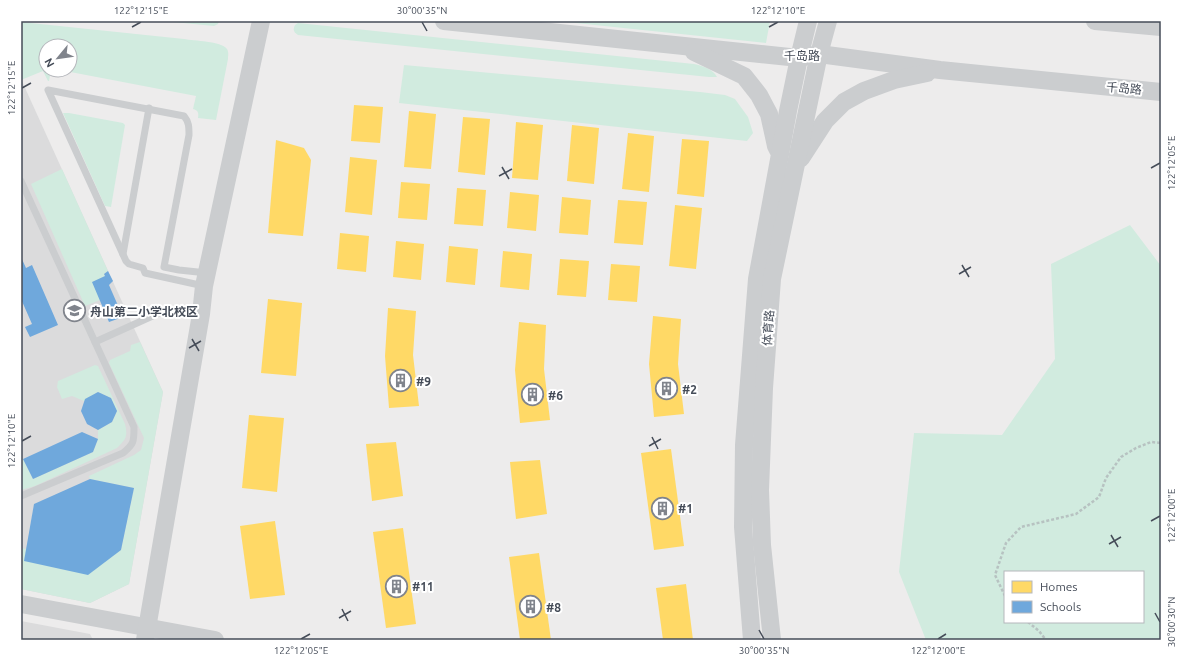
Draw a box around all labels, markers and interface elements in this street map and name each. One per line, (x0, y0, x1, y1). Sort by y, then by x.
text: 122°12'15"E (114, 5, 169, 16)
text: 30°00'35"N (397, 5, 447, 16)
text: 122°12'10"E (751, 5, 806, 16)
north arrow (38, 38, 78, 78)
street label: 千岛路 (784, 49, 820, 62)
text: N (42, 56, 56, 69)
text: 122°12'15"E (6, 60, 17, 115)
street label: 千岛路 (1105, 80, 1143, 96)
text: 122°12'05"E (1166, 135, 1177, 190)
school or university icon: 舟山第二小学北校区 (61, 298, 87, 324)
place label: 舟山第二小学北校区 (90, 305, 198, 318)
street label: 体育路 (760, 310, 776, 346)
building icon: #9 (388, 368, 414, 394)
place label: #9 (416, 375, 431, 388)
building icon: #2 (653, 376, 679, 402)
building icon: #6 (519, 382, 545, 408)
place label: #2 (682, 383, 697, 396)
place label: #6 (548, 389, 563, 402)
text: 122°12'10"E (6, 413, 17, 468)
text: 122°12'00"E (1166, 488, 1177, 543)
building icon: #1 (650, 495, 676, 521)
place label: #1 (678, 502, 693, 515)
legend (1004, 571, 1144, 623)
building icon: #11 (383, 573, 409, 599)
place label: #11 (412, 580, 434, 593)
text: Homes (1040, 580, 1078, 593)
building icon: #8 (518, 594, 544, 620)
text: 30°00'30"N (1166, 597, 1177, 647)
text: Schools (1040, 600, 1081, 613)
place label: #8 (546, 601, 561, 614)
text: 122°12'05"E (274, 645, 329, 656)
text: 30°00'35"N (739, 645, 789, 656)
text: 122°12'00"E (911, 645, 966, 656)

